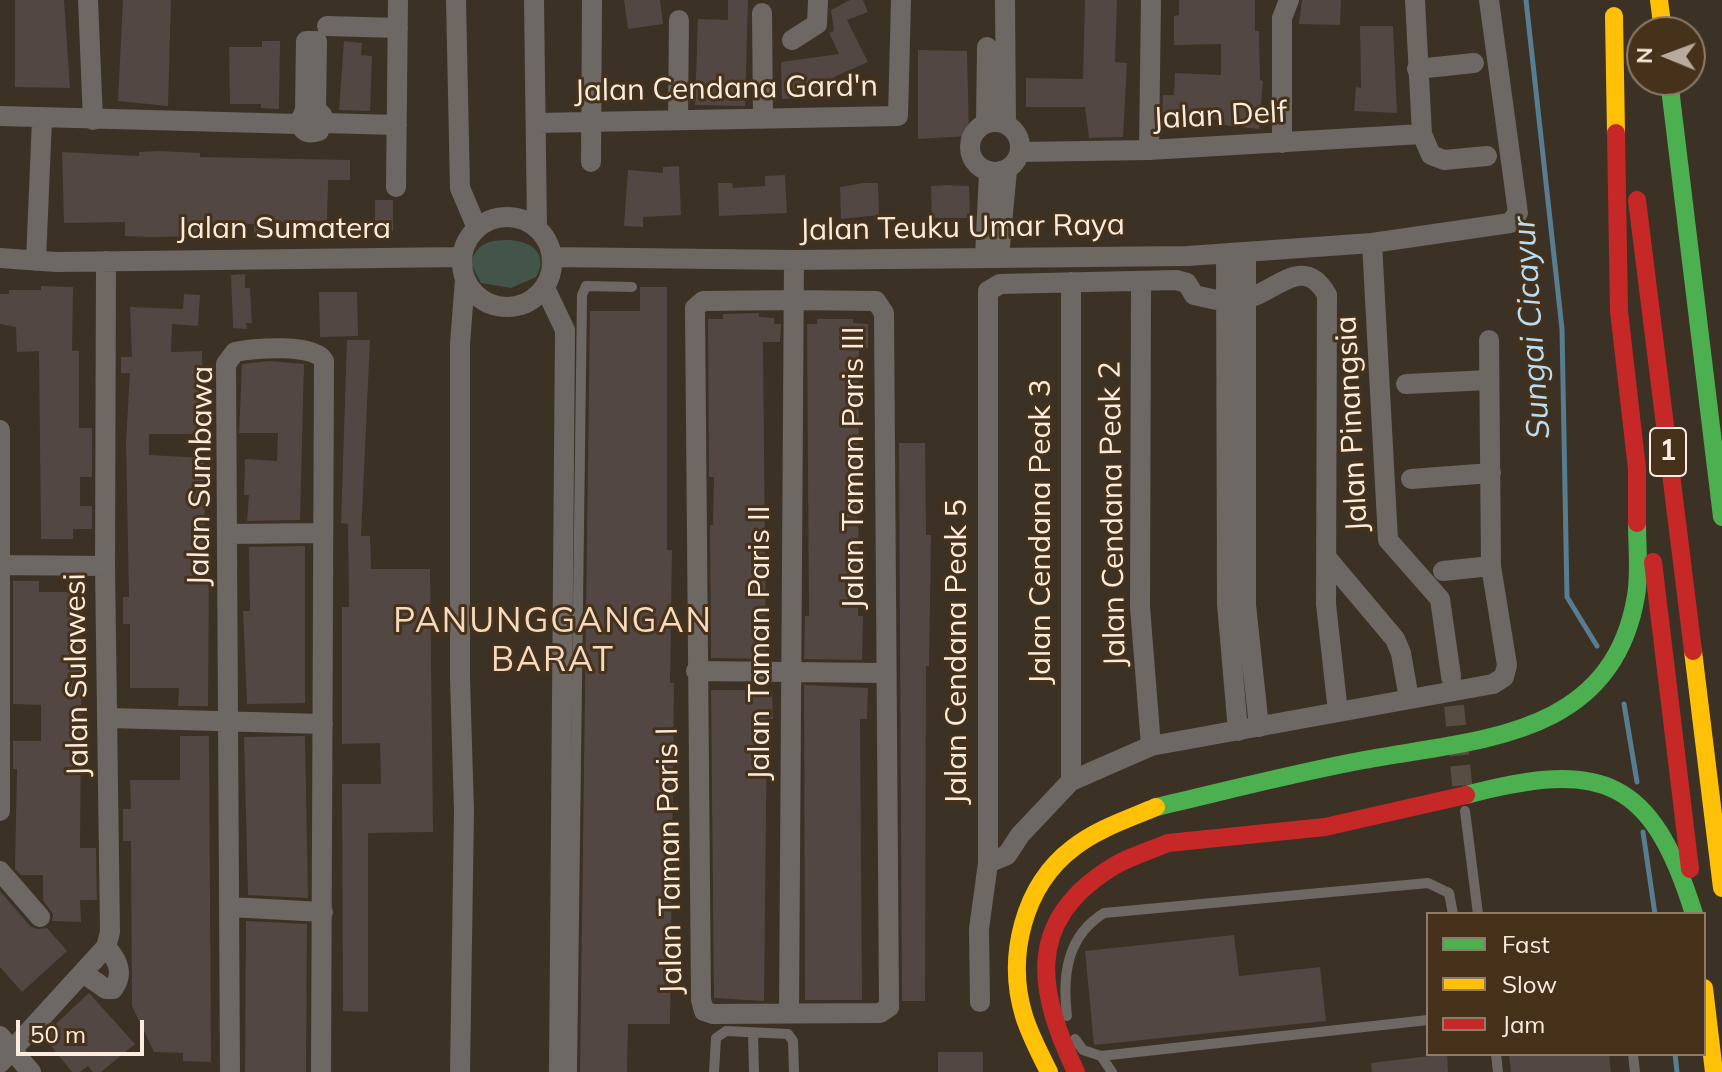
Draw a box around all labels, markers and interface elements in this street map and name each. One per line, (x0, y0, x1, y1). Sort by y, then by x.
north arrow (1626, 16, 1706, 96)
text: N (1630, 47, 1658, 64)
street label: Jalan Cendana Gard'n (574, 68, 878, 110)
street label: Jalan Delf (1152, 95, 1288, 137)
street label: Jalan Teuku Umar Raya (799, 207, 1125, 249)
street label: Jalan Sumatera (177, 211, 391, 247)
water label: Sungai Cicayur (1505, 215, 1559, 441)
street label: Jalan Pinangsia (1328, 315, 1376, 533)
street label: Jalan Taman Paris III (836, 327, 872, 609)
street label: Jalan Cendana Peak 2 (1092, 361, 1134, 667)
street label: Jalan Sumbawa (181, 366, 221, 586)
street label: Jalan Cendana Peak 3 (1023, 379, 1059, 685)
road number: 1 (1650, 428, 1686, 476)
street label: Jalan Cendana Peak 5 (939, 499, 975, 805)
street label: Jalan Taman Paris II (742, 505, 778, 781)
street label: Jalan Sulawesi (57, 573, 97, 777)
district label: PANUNGGANGAN BARAT (393, 602, 713, 682)
street label: Jalan Taman Paris I (650, 727, 690, 995)
legend (1426, 912, 1706, 1056)
text: Fast (1502, 929, 1550, 959)
text: Slow (1502, 969, 1557, 999)
scale bar (20, 1004, 148, 1054)
text: Jam (1502, 1009, 1545, 1039)
text: 50 m (30, 1019, 86, 1049)

